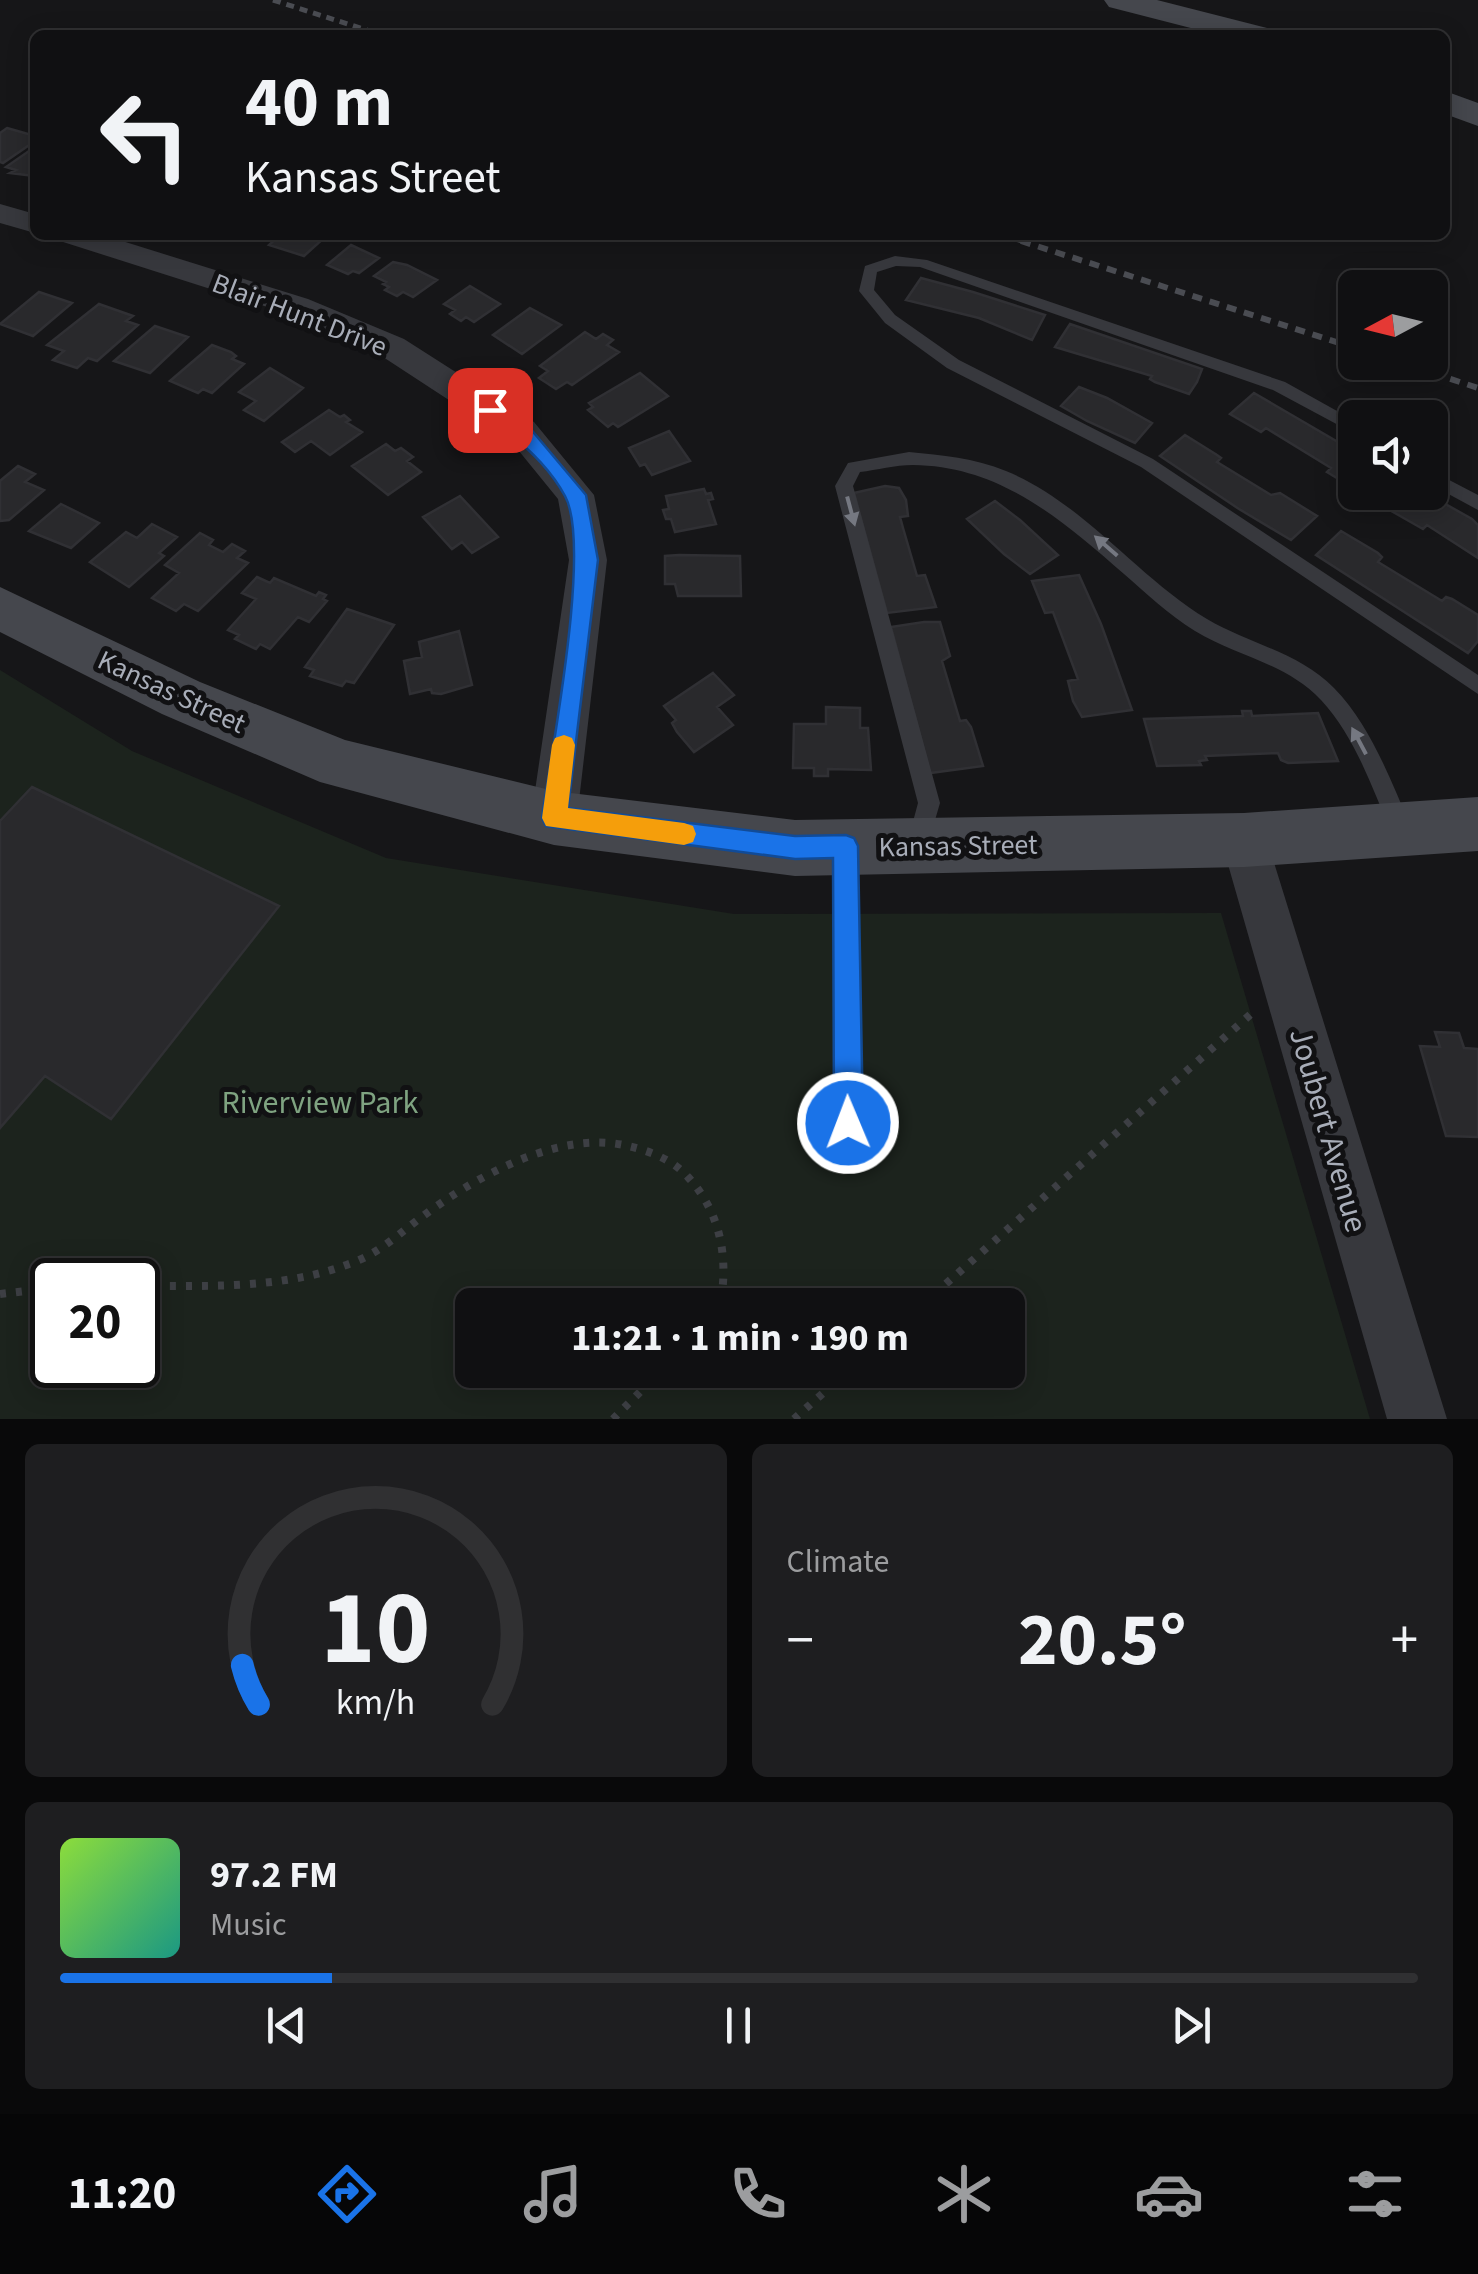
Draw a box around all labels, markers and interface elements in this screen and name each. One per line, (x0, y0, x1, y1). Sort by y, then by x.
text: 40 m (245, 53, 393, 153)
icon: left (80, 70, 210, 200)
text: Kansas Street (245, 146, 500, 210)
street label: Blair Hunt Drive (206, 263, 393, 367)
north arrow (1338, 270, 1448, 380)
map controls (1338, 270, 1448, 510)
pin (448, 368, 533, 453)
icon: arrive (463, 383, 518, 438)
button: sound (1338, 400, 1448, 510)
one-way arrow (843, 496, 859, 527)
one-way arrow (1094, 535, 1119, 557)
street label: Kansas Street (91, 640, 253, 744)
one-way arrow (1351, 727, 1368, 756)
street label: Kansas Street (878, 825, 1038, 867)
street label: Joubert Avenue (1277, 1023, 1379, 1238)
position arrow (796, 1071, 900, 1175)
park label: Riverview Park (222, 1080, 419, 1126)
speed limit sign: 20 (30, 1258, 160, 1388)
text: 11:21 · 1 min · 190 m (571, 1311, 909, 1365)
text: Climate (787, 1539, 889, 1585)
text: 10 (321, 1556, 431, 1704)
text: 20.5° (1018, 1587, 1187, 1694)
text: − (787, 1602, 814, 1680)
text: + (1391, 1602, 1418, 1680)
text: km/h (336, 1677, 415, 1728)
text: 97.2 FM (210, 1848, 338, 1902)
text: Music (210, 1902, 287, 1948)
icon: previous (259, 1998, 314, 2053)
icon: pause (711, 1998, 766, 2053)
icon: next (1164, 1998, 1219, 2053)
icon: directions (312, 2159, 382, 2229)
icon: music (518, 2159, 588, 2229)
icon: phone (723, 2159, 793, 2229)
icon: climate (929, 2159, 999, 2229)
icon: car (1134, 2159, 1204, 2229)
icon: filters (1340, 2159, 1410, 2229)
text: 11:20 (68, 2162, 176, 2226)

